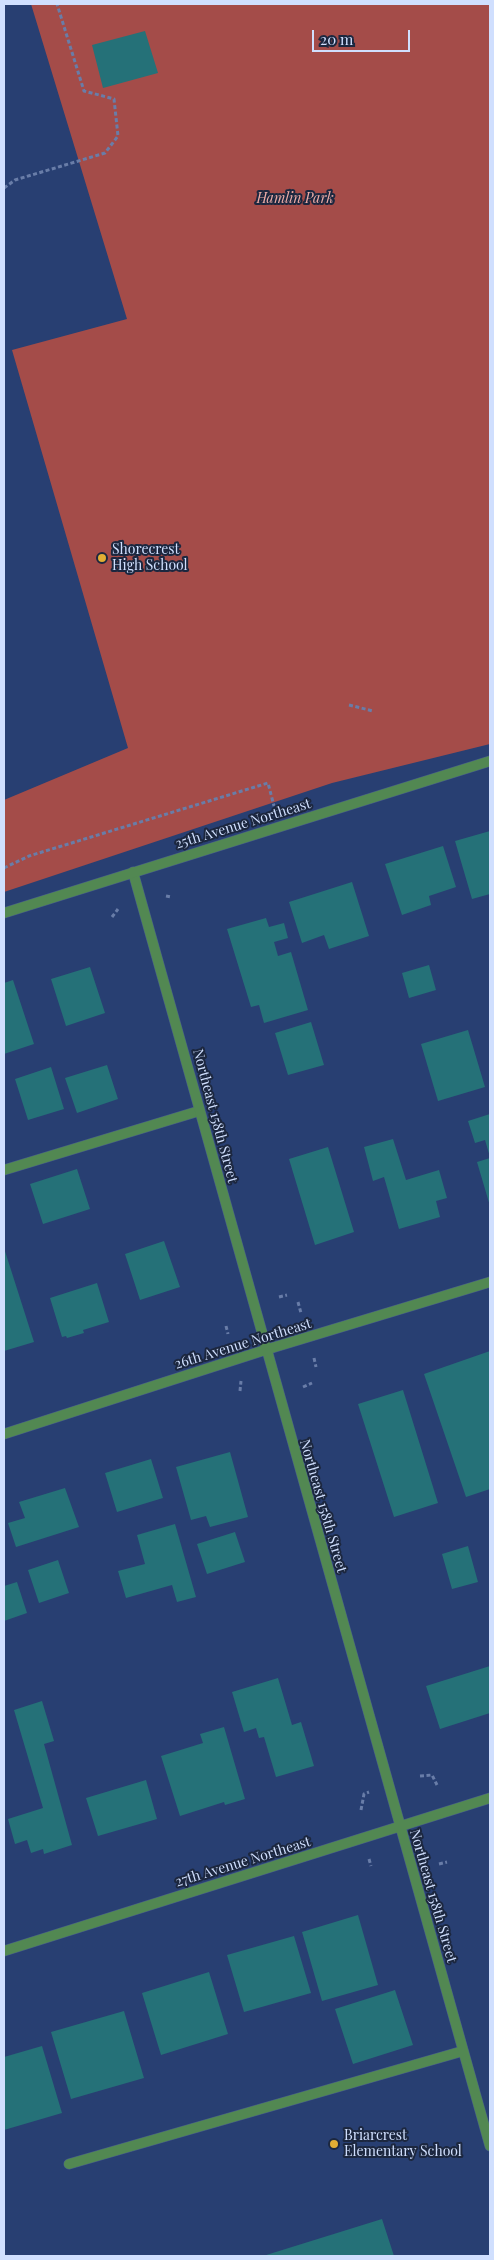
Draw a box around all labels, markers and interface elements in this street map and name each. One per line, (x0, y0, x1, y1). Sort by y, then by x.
scale bar (314, 20, 412, 52)
text: 20 m (320, 29, 353, 49)
park label: Hamlin Park (256, 191, 334, 207)
place label: Shorecrest High School (112, 542, 188, 574)
marker: Shorecrest High School (96, 552, 108, 564)
street label: 25th Avenue Northeast (173, 795, 313, 853)
street label: Northeast 158th Street (189, 1047, 241, 1185)
street label: 26th Avenue Northeast (173, 1315, 313, 1373)
street label: Northeast 158th Street (296, 1437, 350, 1575)
street label: Northeast 158th Street (406, 1827, 460, 1965)
street label: 27th Avenue Northeast (173, 1833, 313, 1891)
place label: Briarcrest Elementary School (344, 2128, 462, 2160)
marker: Briarcrest Elementary School (328, 2138, 340, 2150)

